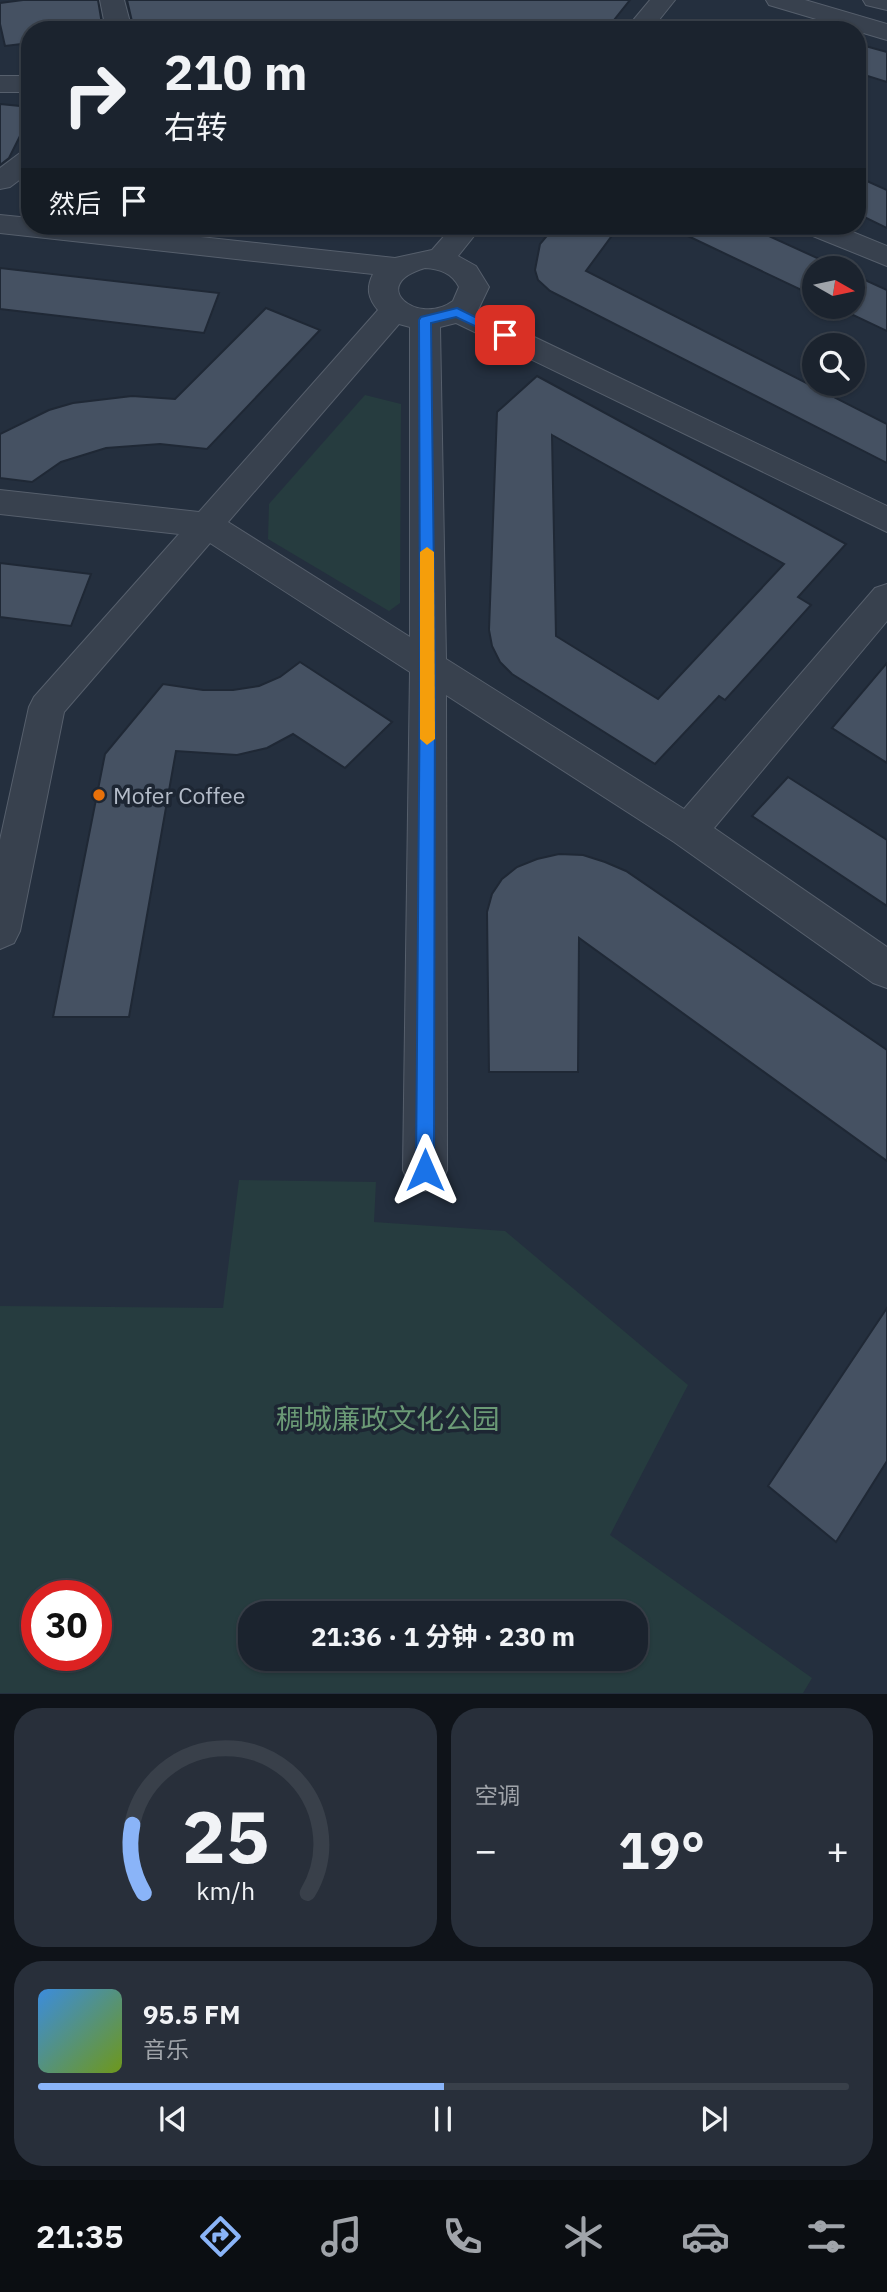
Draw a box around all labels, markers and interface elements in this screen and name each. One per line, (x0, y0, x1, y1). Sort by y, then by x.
text: 210 m (164, 40, 308, 103)
icon: right (49, 49, 140, 140)
text: 右转 (164, 106, 228, 148)
icon: arrive (115, 182, 153, 220)
text: 然后 (49, 186, 101, 220)
north arrow (802, 256, 864, 318)
map controls (802, 256, 865, 396)
pin (475, 305, 535, 365)
icon: arrive (486, 316, 524, 354)
button: search (802, 333, 865, 396)
place label: Mofer Coffee (113, 780, 245, 810)
marker: Mofer Coffee (91, 787, 107, 803)
position arrow (388, 1133, 462, 1207)
park label: 稠城廉政文化公园 (276, 1400, 500, 1437)
speed limit sign: 30 (21, 1580, 112, 1671)
text: 21:36 · 1 分钟 · 230 m (311, 1619, 575, 1653)
text: 空调 (475, 1780, 521, 1810)
text: 25 (182, 1789, 269, 1884)
text: 19° (618, 1816, 705, 1883)
text: − (475, 1825, 497, 1874)
text: + (826, 1825, 849, 1874)
text: km/h (196, 1874, 255, 1907)
text: 95.5 FM (143, 1997, 241, 2031)
text: 音乐 (143, 2034, 189, 2064)
icon: previous (154, 2100, 192, 2138)
icon: pause (424, 2100, 462, 2138)
icon: next (695, 2100, 733, 2138)
icon: directions (196, 2212, 245, 2261)
icon: music (317, 2212, 366, 2261)
icon: phone (438, 2212, 487, 2261)
icon: climate (559, 2212, 608, 2261)
icon: car (681, 2212, 730, 2261)
icon: filters (802, 2212, 851, 2261)
text: 21:35 (36, 2215, 123, 2257)

